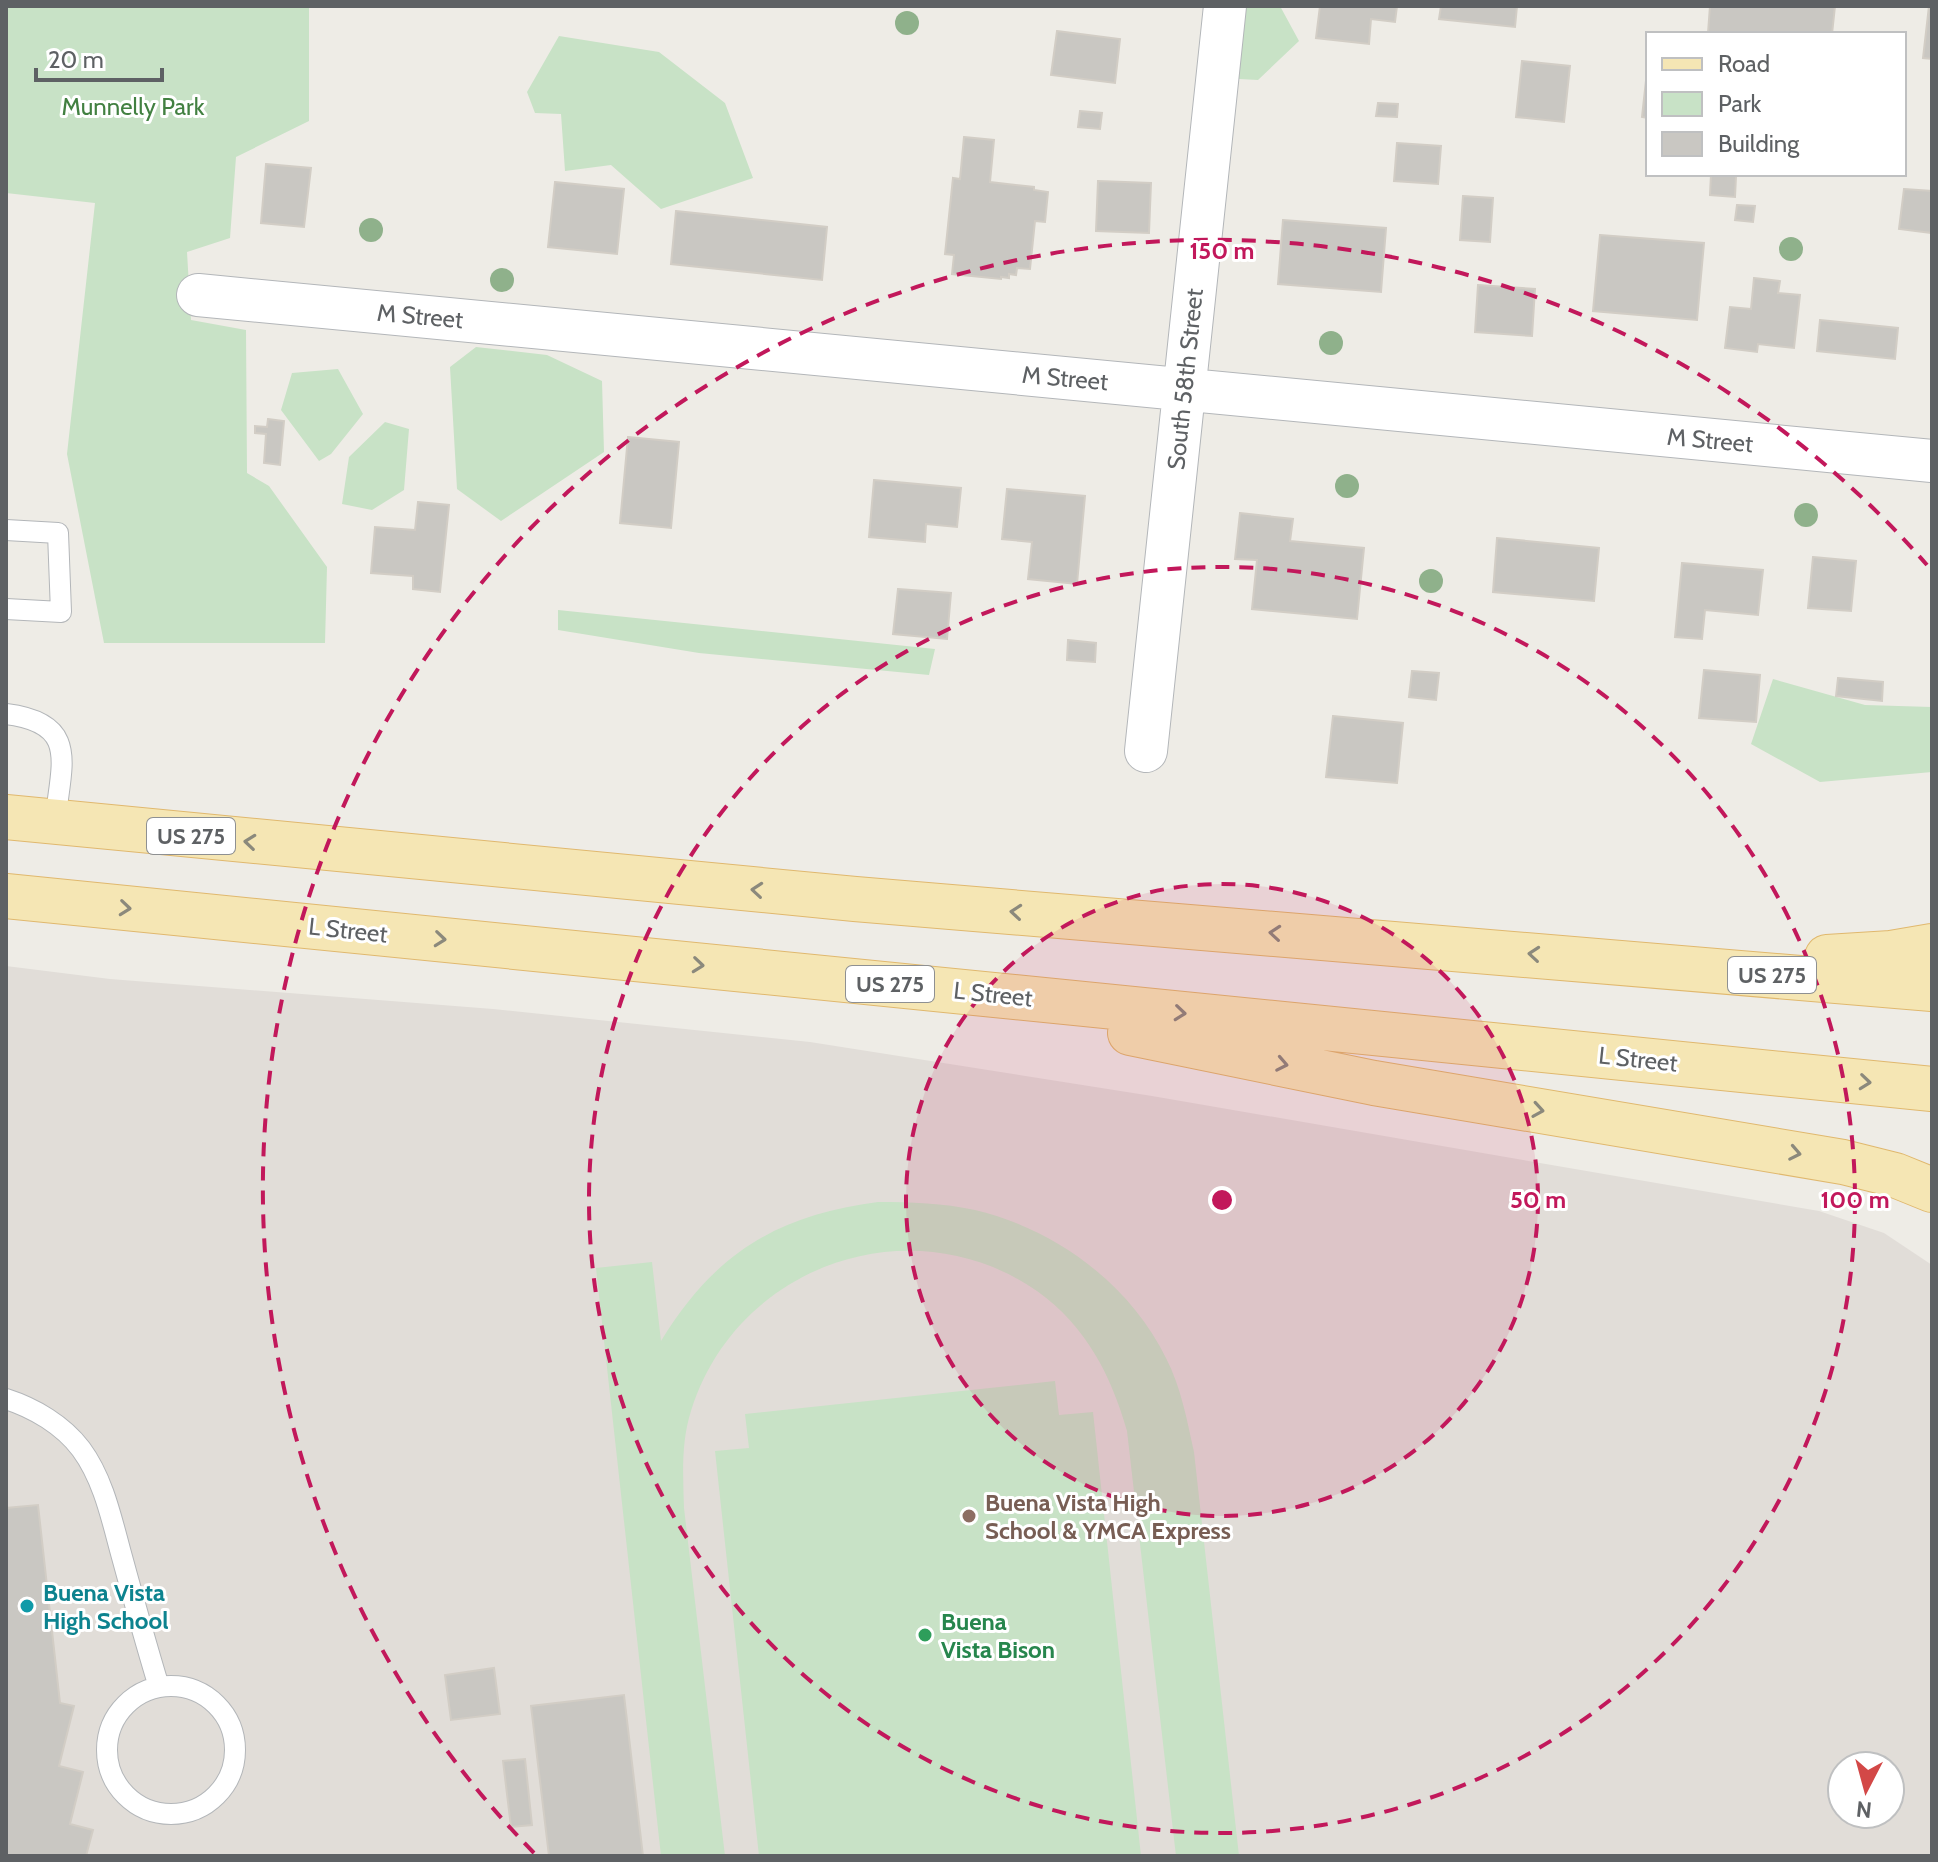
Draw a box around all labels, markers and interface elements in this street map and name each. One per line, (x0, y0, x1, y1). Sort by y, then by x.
scale bar (36, 32, 162, 82)
legend (1646, 32, 1906, 176)
text: 20 m (48, 45, 104, 74)
text: Road (1718, 49, 1770, 78)
text: Park (1718, 89, 1761, 118)
park label: Munnelly Park (62, 92, 205, 121)
text: Building (1718, 129, 1800, 158)
text: 150 m (1190, 236, 1254, 265)
street label: South 58th Street (1161, 287, 1209, 471)
street label: M Street (376, 298, 464, 334)
street label: M Street (1021, 360, 1109, 396)
street label: M Street (1666, 422, 1754, 458)
road number: US 275 (147, 818, 235, 854)
one-way arrow (243, 833, 256, 850)
one-way arrow (750, 881, 763, 898)
one-way arrow (119, 899, 132, 916)
one-way arrow (1009, 904, 1022, 921)
street label: L Street (307, 911, 389, 949)
one-way arrow (1268, 925, 1281, 942)
one-way arrow (434, 931, 447, 948)
one-way arrow (1528, 946, 1541, 963)
one-way arrow (692, 956, 705, 973)
road number: US 275 (1728, 957, 1816, 993)
road number: US 275 (846, 966, 934, 1002)
street label: L Street (952, 975, 1034, 1013)
one-way arrow (1174, 1005, 1187, 1022)
street label: L Street (1597, 1040, 1679, 1078)
one-way arrow (1275, 1055, 1289, 1072)
one-way arrow (1859, 1074, 1872, 1091)
one-way arrow (1531, 1101, 1545, 1118)
one-way arrow (1788, 1144, 1801, 1161)
text: 50 m (1510, 1185, 1566, 1214)
text: 100 m (1820, 1185, 1890, 1214)
centre of rings (1208, 1186, 1236, 1214)
place label: Buena Vista High School & YMCA Express (985, 1488, 1231, 1545)
marker: Buena Vista High School & YMCA Express (960, 1507, 978, 1525)
place label: Buena Vista High School (43, 1578, 168, 1635)
marker: Buena Vista High School (18, 1597, 36, 1615)
place label: Buena Vista Bison (941, 1607, 1055, 1664)
marker: Buena Vista Bison (916, 1626, 934, 1644)
north arrow (1826, 1750, 1906, 1830)
text: N (1855, 1795, 1873, 1824)

